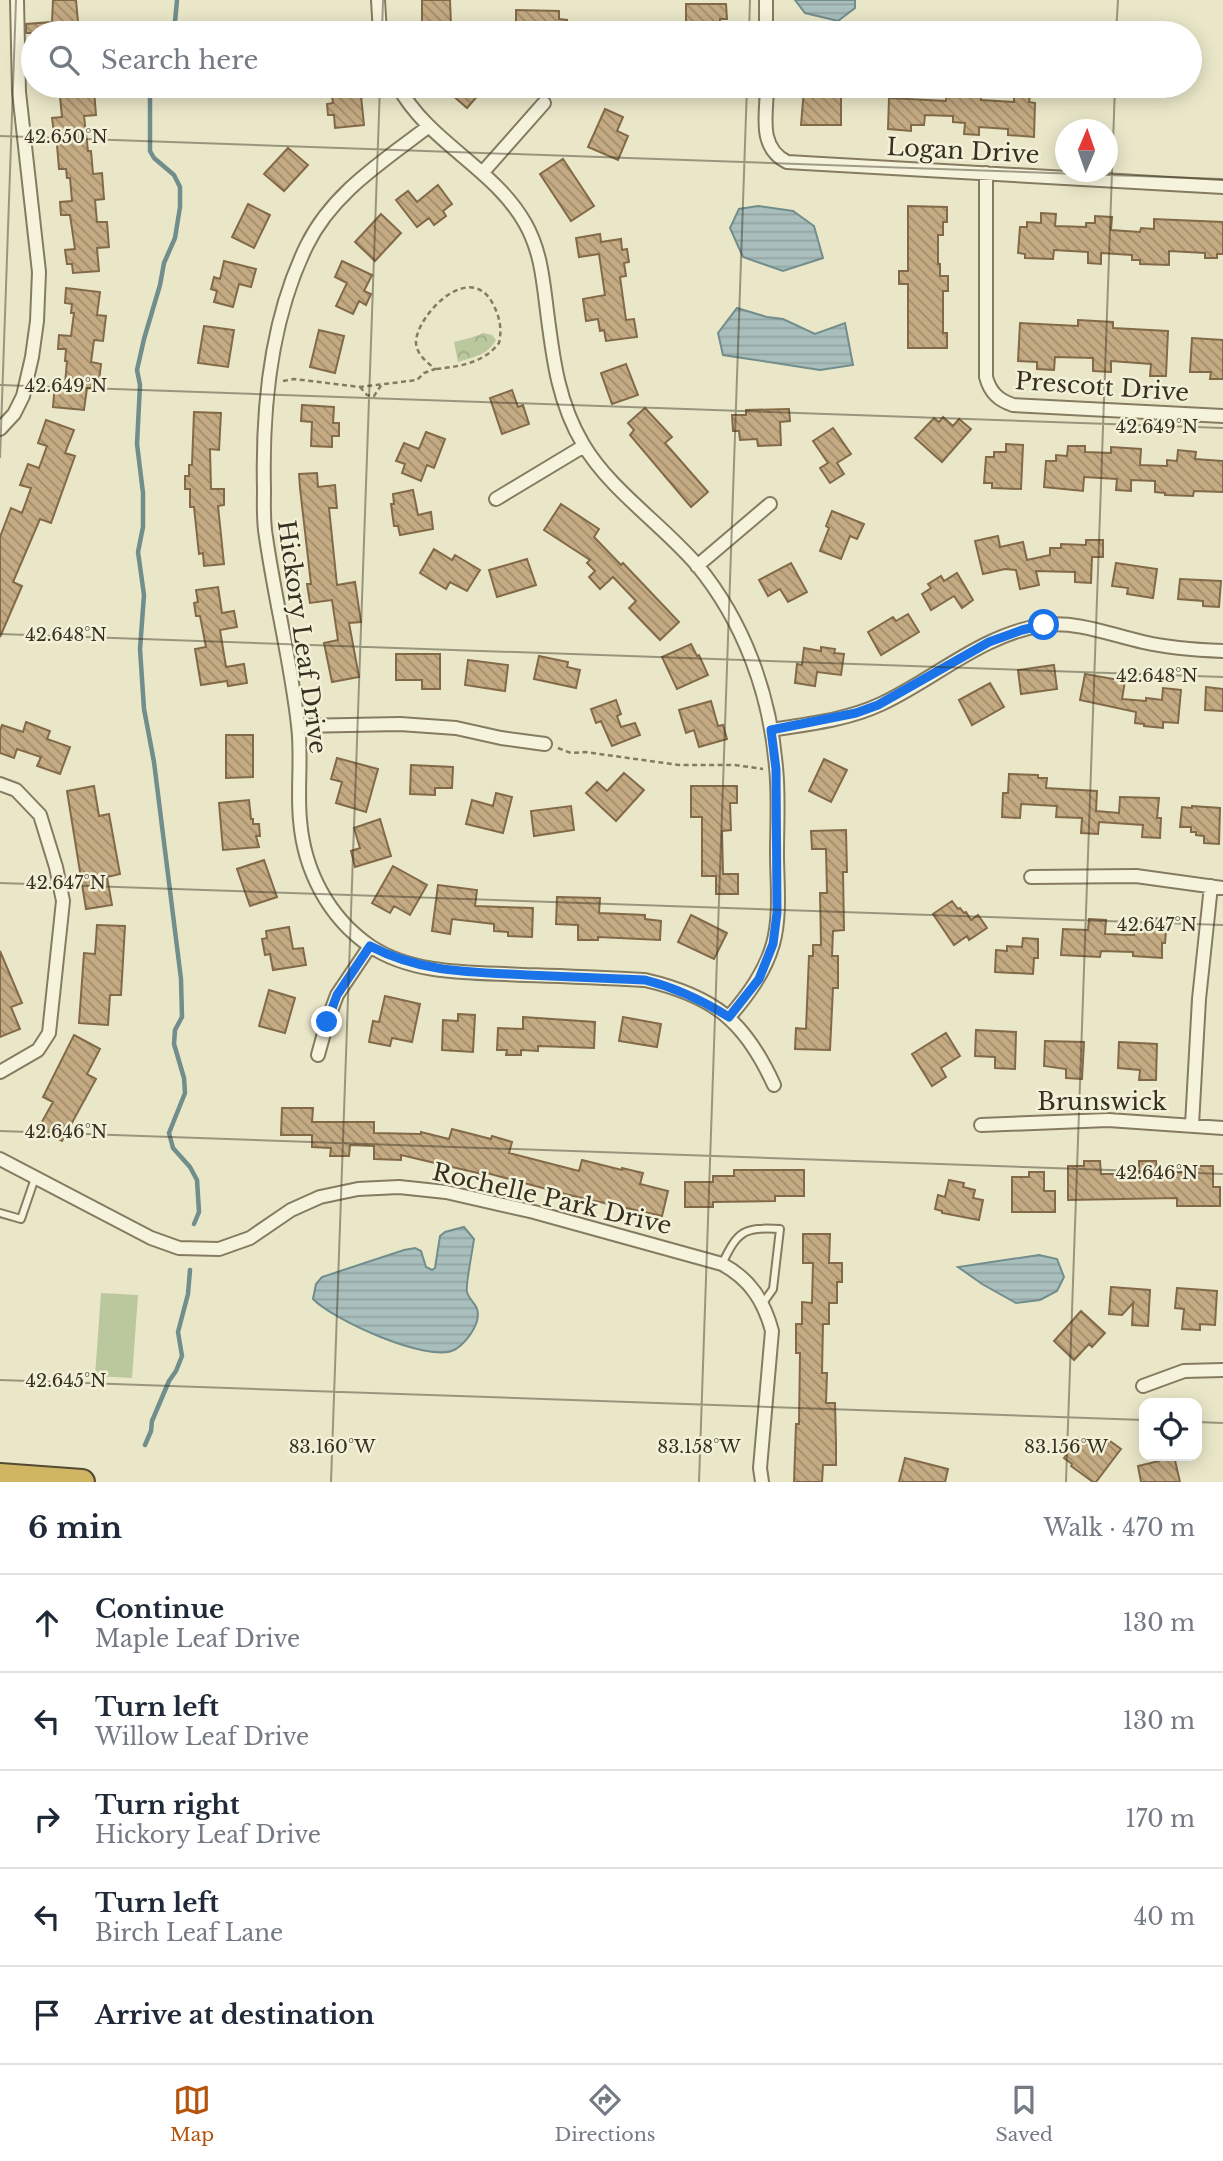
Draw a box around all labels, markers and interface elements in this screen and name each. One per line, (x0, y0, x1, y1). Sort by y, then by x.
search box (21, 21, 1202, 98)
icon: search (45, 41, 83, 79)
text: Search here (101, 44, 258, 76)
north arrow (1055, 119, 1118, 182)
text: 42.650°N (24, 126, 108, 148)
street label: Logan Drive (886, 132, 1040, 169)
street label: Prescott Drive (1014, 366, 1190, 407)
text: 42.649°N (25, 375, 107, 397)
text: 42.649°N (1116, 416, 1198, 438)
street label: Hickory Leaf Drive (272, 518, 333, 756)
route start (1028, 609, 1059, 640)
text: 42.648°N (25, 624, 107, 646)
text: 42.648°N (1116, 665, 1198, 687)
text: 42.647°N (26, 872, 106, 894)
text: 42.647°N (1117, 914, 1197, 936)
route end (311, 1006, 342, 1037)
street label: Brunswick (1037, 1087, 1167, 1116)
text: 42.646°N (25, 1121, 107, 1143)
street label: Rochelle Park Drive (430, 1157, 675, 1240)
text: 42.646°N (1116, 1162, 1198, 1184)
text: 42.645°N (26, 1370, 106, 1392)
map controls (1139, 1398, 1202, 1461)
button: locate (1139, 1398, 1202, 1461)
text: 83.160°W (289, 1436, 376, 1458)
text: 83.158°W (657, 1436, 741, 1458)
text: 83.156°W (1024, 1436, 1109, 1458)
text: 6 min (28, 1509, 122, 1546)
text: Walk · 470 m (1043, 1514, 1195, 1542)
text: Continue (95, 1593, 224, 1625)
icon: ahead (28, 1604, 66, 1642)
text: 130 m (1123, 1609, 1195, 1637)
text: Maple Leaf Drive (95, 1625, 300, 1653)
text: Turn left (95, 1691, 219, 1723)
icon: left (28, 1702, 66, 1740)
text: 130 m (1123, 1707, 1195, 1735)
text: Willow Leaf Drive (95, 1723, 309, 1751)
text: Turn right (95, 1789, 240, 1821)
icon: right (28, 1800, 66, 1838)
text: 170 m (1125, 1805, 1195, 1833)
text: Hickory Leaf Drive (95, 1821, 321, 1849)
text: Turn left (95, 1887, 219, 1919)
icon: left (28, 1898, 66, 1936)
text: 40 m (1134, 1903, 1195, 1931)
text: Birch Leaf Lane (95, 1919, 283, 1947)
icon: arrive (28, 1996, 66, 2034)
text: Arrive at destination (95, 1999, 375, 2031)
tab: Map (170, 2081, 214, 2146)
tab: Directions (554, 2081, 655, 2146)
tab: Saved (996, 2081, 1053, 2146)

